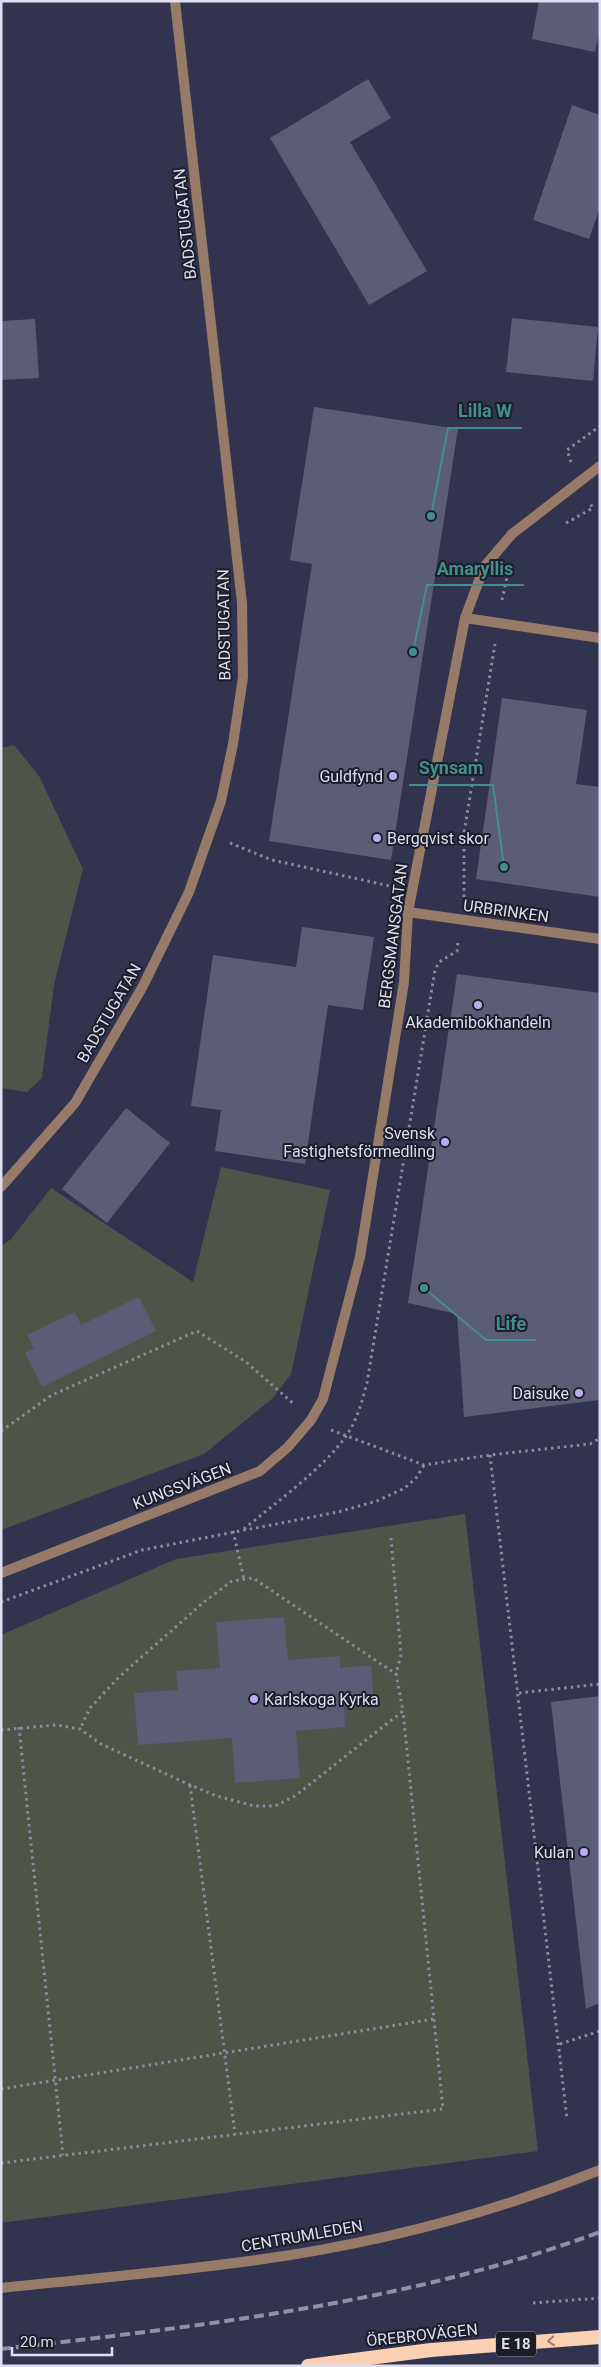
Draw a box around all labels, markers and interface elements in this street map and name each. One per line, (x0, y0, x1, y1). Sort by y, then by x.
street label: BADSTUGATAN (170, 168, 200, 280)
callout: Lilla W (448, 395, 522, 428)
text: Lilla W (458, 400, 512, 421)
callout: Amaryllis (427, 552, 524, 585)
text: Amaryllis (437, 558, 513, 579)
street label: BADSTUGATAN (214, 569, 234, 681)
callout: Synsam (409, 752, 493, 785)
text: Synsam (419, 757, 483, 778)
place label: Guldfynd (319, 767, 383, 786)
marker: Guldfynd (387, 770, 399, 782)
place label: Bergqvist skor (387, 829, 489, 848)
marker: Bergqvist skor (371, 832, 383, 844)
street label: BERGSMANSGATAN (375, 862, 411, 1010)
street label: URBRINKEN (462, 896, 550, 926)
street label: BADSTUGATAN (73, 960, 145, 1066)
marker: Akademibokhandeln (472, 999, 484, 1011)
place label: Akademibokhandeln (405, 1013, 551, 1032)
place label: Svensk Fastighetsförmedling (283, 1124, 436, 1161)
marker: Svensk Fastighetsförmedling (439, 1136, 451, 1148)
callout: Life (486, 1307, 536, 1340)
text: Life (496, 1313, 526, 1334)
place label: Daisuke (512, 1384, 569, 1403)
marker: Daisuke (573, 1387, 585, 1399)
street label: KUNGSVÄGEN (130, 1459, 234, 1513)
place label: Karlskoga Kyrka (264, 1690, 379, 1709)
marker: Karlskoga Kyrka (248, 1693, 260, 1705)
place label: Kulan (534, 1843, 574, 1862)
marker: Kulan (578, 1846, 590, 1858)
street label: CENTRUMLEDEN (240, 2216, 364, 2256)
street label: ÖREBROVÄGEN (365, 2320, 479, 2350)
scale bar (12, 2324, 112, 2356)
road number: E 18 (496, 2332, 536, 2356)
text: 20 m (20, 2333, 54, 2351)
one-way arrow (547, 2335, 555, 2346)

